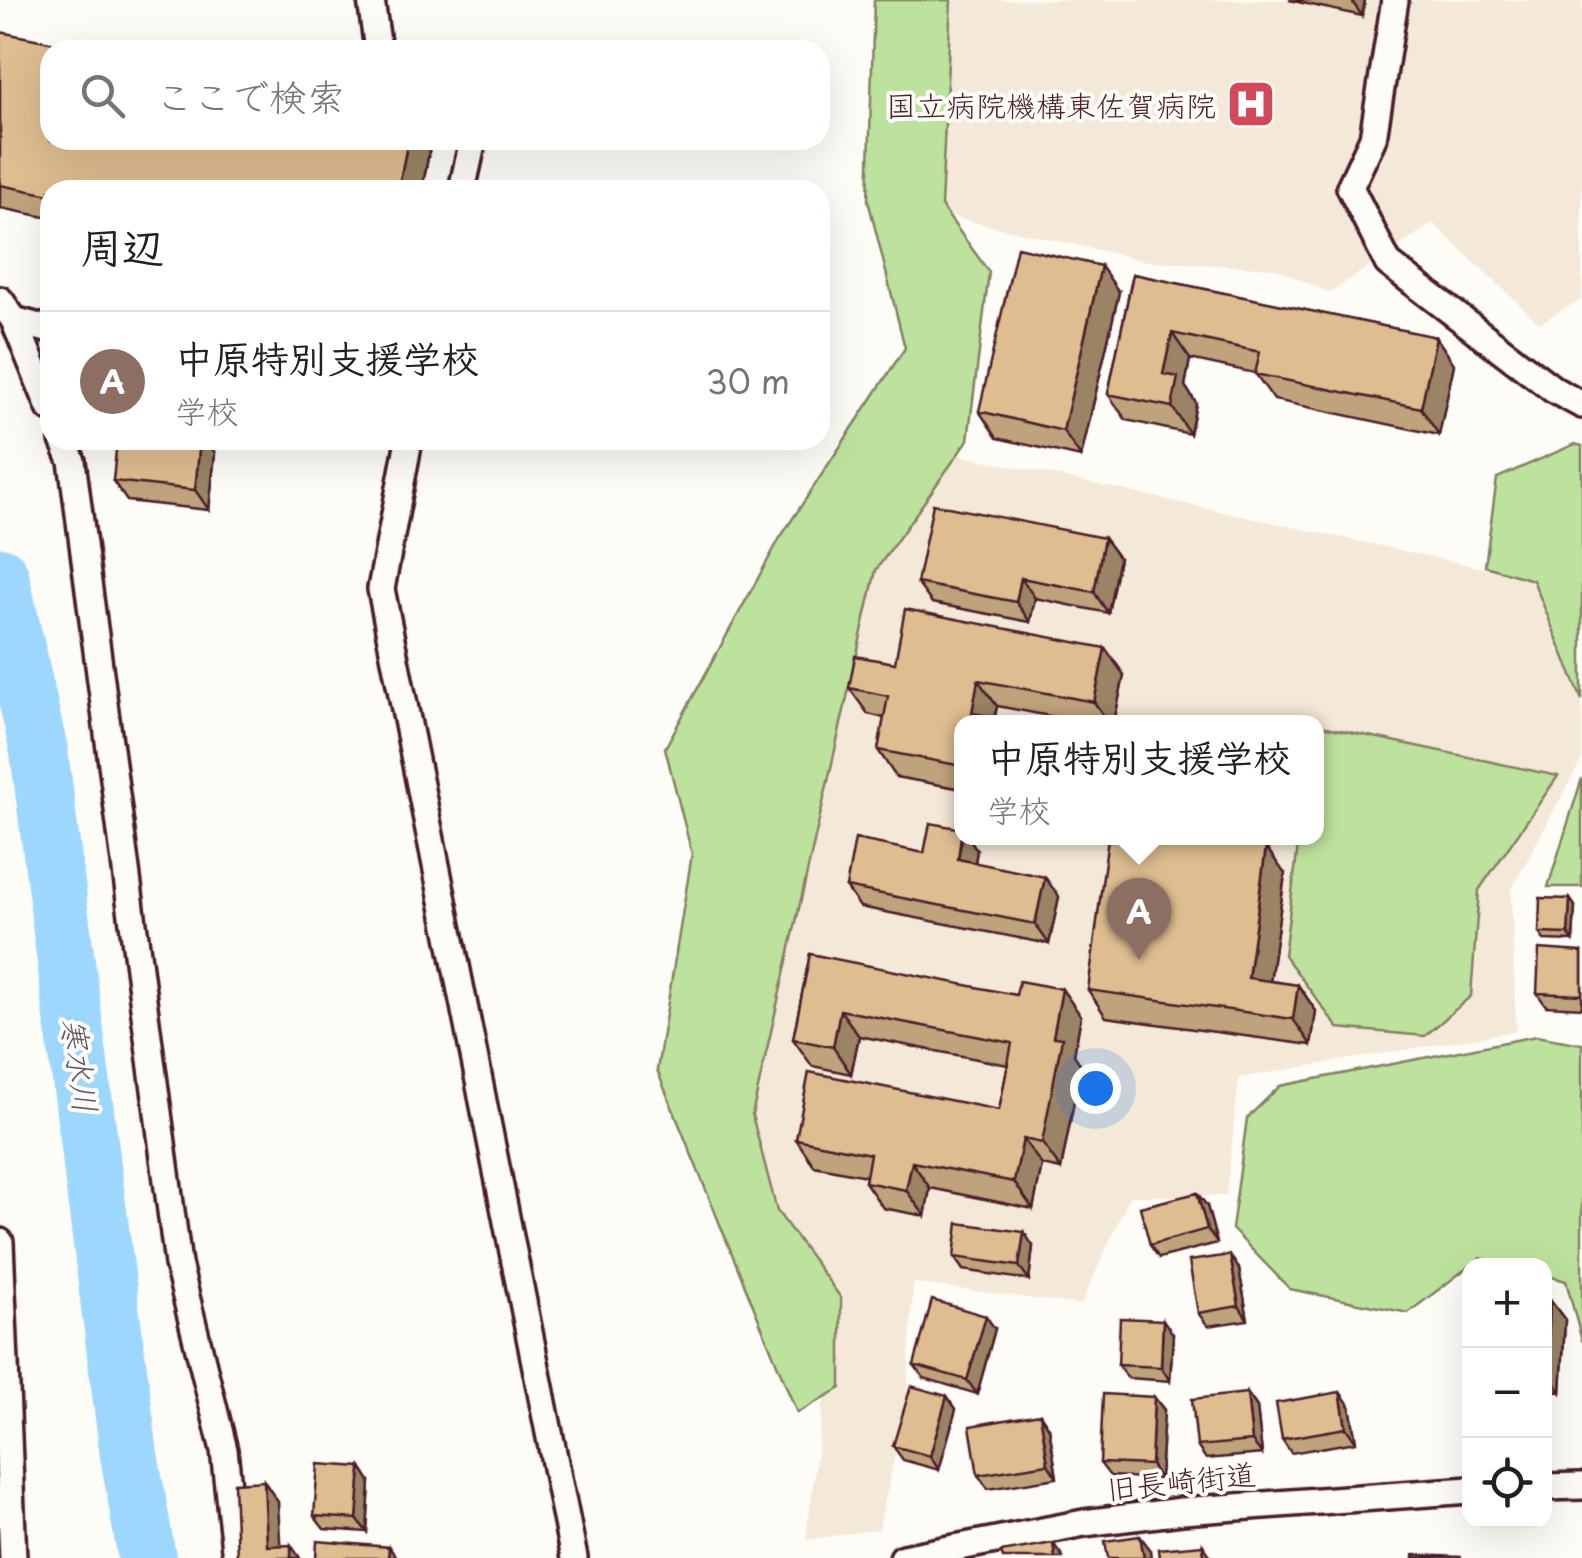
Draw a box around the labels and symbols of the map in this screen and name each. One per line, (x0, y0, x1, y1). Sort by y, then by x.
hospital icon: 国立病院機構東佐賀病院 (1225, 78, 1277, 130)
place label: 国立病院機構東佐賀病院 (886, 82, 1216, 127)
pin: A (1106, 878, 1172, 960)
water label: 寒水川 (51, 1014, 111, 1116)
your location (1070, 1063, 1121, 1114)
street label: 旧長崎街道 (1104, 1450, 1258, 1510)

